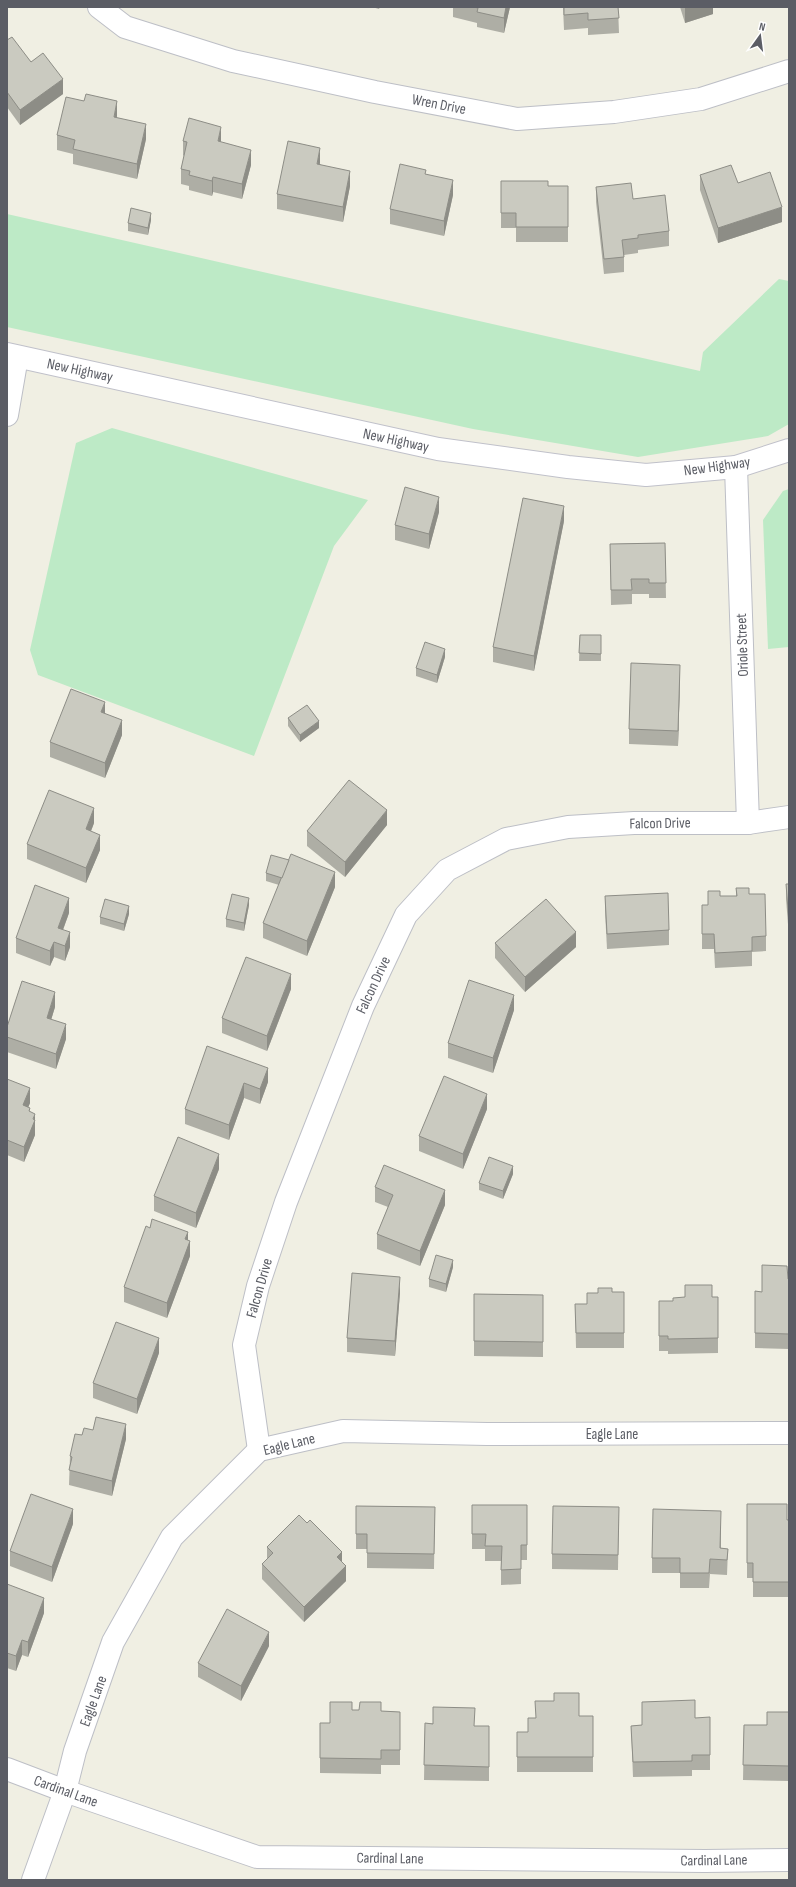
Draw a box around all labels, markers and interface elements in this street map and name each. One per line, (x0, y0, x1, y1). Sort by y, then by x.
north arrow (740, 16, 780, 56)
text: N (758, 20, 767, 34)
street label: Wren Drive (410, 90, 468, 119)
street label: New Highway (45, 354, 115, 387)
street label: New Highway (361, 424, 431, 457)
street label: New Highway (683, 452, 752, 481)
street label: Oriole Street (732, 612, 753, 677)
street label: Falcon Drive (629, 813, 691, 834)
street label: Falcon Drive (352, 953, 395, 1017)
street label: Falcon Drive (242, 1256, 277, 1320)
street label: Eagle Lane (586, 1425, 638, 1444)
street label: Eagle Lane (261, 1429, 317, 1460)
street label: Eagle Lane (76, 1673, 111, 1729)
street label: Cardinal Lane (31, 1771, 101, 1812)
street label: Cardinal Lane (356, 1848, 424, 1869)
street label: Cardinal Lane (680, 1850, 748, 1871)

